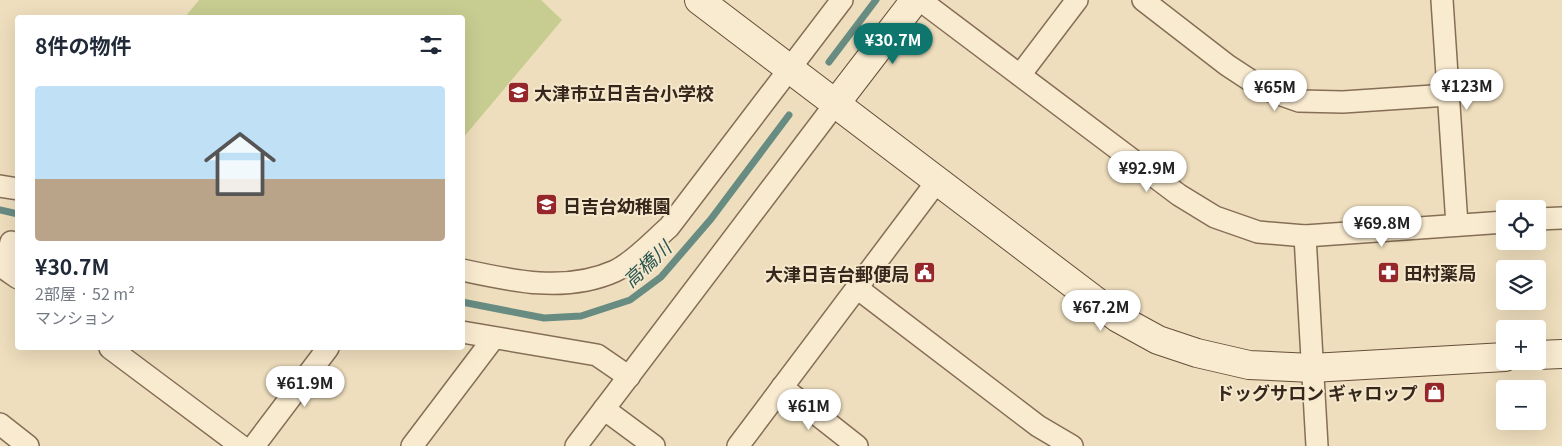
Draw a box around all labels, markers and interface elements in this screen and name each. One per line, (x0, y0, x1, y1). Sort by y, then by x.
pin: ¥30.7M (852, 22, 934, 65)
text: ¥30.7M (865, 27, 921, 51)
text: 8件の物件 (35, 30, 131, 60)
icon: filters (417, 31, 445, 59)
pin: ¥123M (1432, 68, 1502, 111)
pin: ¥65M (1245, 70, 1305, 112)
text: ¥123M (1441, 73, 1493, 97)
text: ¥65M (1254, 74, 1296, 98)
place label: 大津市立日吉台小学校 (534, 79, 714, 105)
school or university icon: 大津市立日吉台小学校 (506, 80, 530, 104)
icon: home (195, 119, 285, 209)
pin: ¥92.9M (1106, 150, 1188, 193)
text: ¥92.9M (1119, 155, 1175, 179)
place label: 日吉台幼稚園 (563, 192, 671, 218)
school or university icon: 日吉台幼稚園 (535, 193, 559, 217)
map controls (1496, 200, 1546, 430)
button: locate (1496, 200, 1546, 250)
pin: ¥69.8M (1341, 206, 1423, 248)
text: ¥69.8M (1354, 210, 1410, 234)
water label: 高橋川 (616, 232, 678, 292)
text: ¥30.7M (35, 251, 109, 281)
place label: 田村薬局 (1404, 259, 1476, 285)
place label: 大津日吉台郵便局 (765, 260, 909, 286)
pharmacy icon: 田村薬局 (1376, 260, 1400, 284)
button: layers (1496, 260, 1546, 310)
public building icon: 大津日吉台郵便局 (913, 261, 937, 285)
text: 2部屋 · 52 m² (35, 281, 135, 305)
pin: ¥67.2M (1060, 290, 1142, 332)
text: ¥67.2M (1073, 294, 1129, 318)
text: マンション (35, 305, 115, 329)
button: + (1496, 320, 1546, 370)
pin: ¥61.9M (264, 366, 346, 408)
text: ¥61.9M (277, 370, 333, 394)
place label: ドッグサロン ギャロップ (1216, 379, 1418, 405)
shop icon: ドッグサロン ギャロップ (1422, 380, 1446, 404)
button: − (1496, 380, 1546, 430)
pin: ¥61M (779, 388, 839, 431)
text: ¥61M (788, 393, 830, 417)

